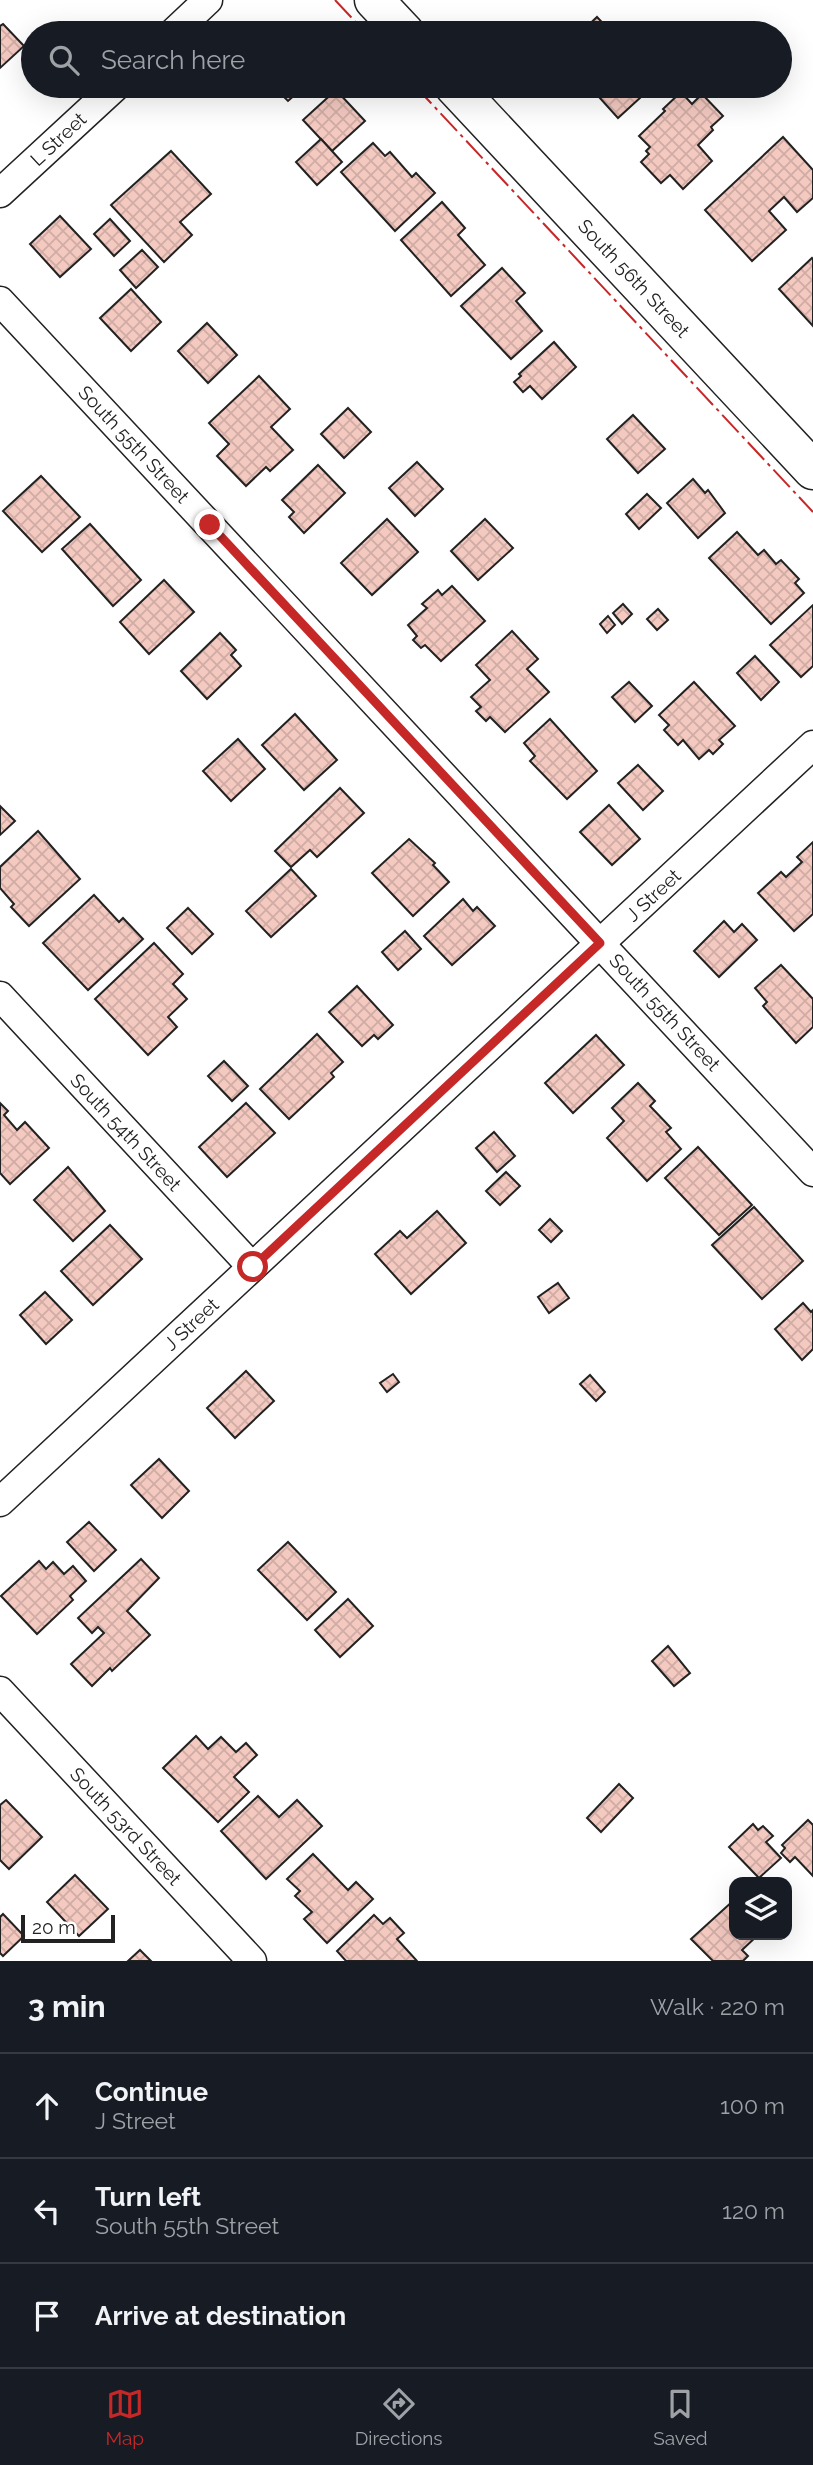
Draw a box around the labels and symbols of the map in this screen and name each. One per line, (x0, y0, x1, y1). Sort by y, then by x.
street label: L Street (26, 107, 91, 170)
street label: South 56th Street (574, 214, 695, 342)
street label: South 55th Street (74, 381, 194, 508)
route end (194, 509, 225, 540)
street label: J Street (621, 864, 685, 926)
street label: South 55th Street (605, 949, 725, 1076)
street label: South 54th Street (66, 1069, 186, 1196)
route start (237, 1251, 268, 1282)
street label: J Street (159, 1293, 223, 1355)
street label: South 53rd Street (66, 1763, 187, 1890)
scale bar (21, 1912, 116, 1944)

